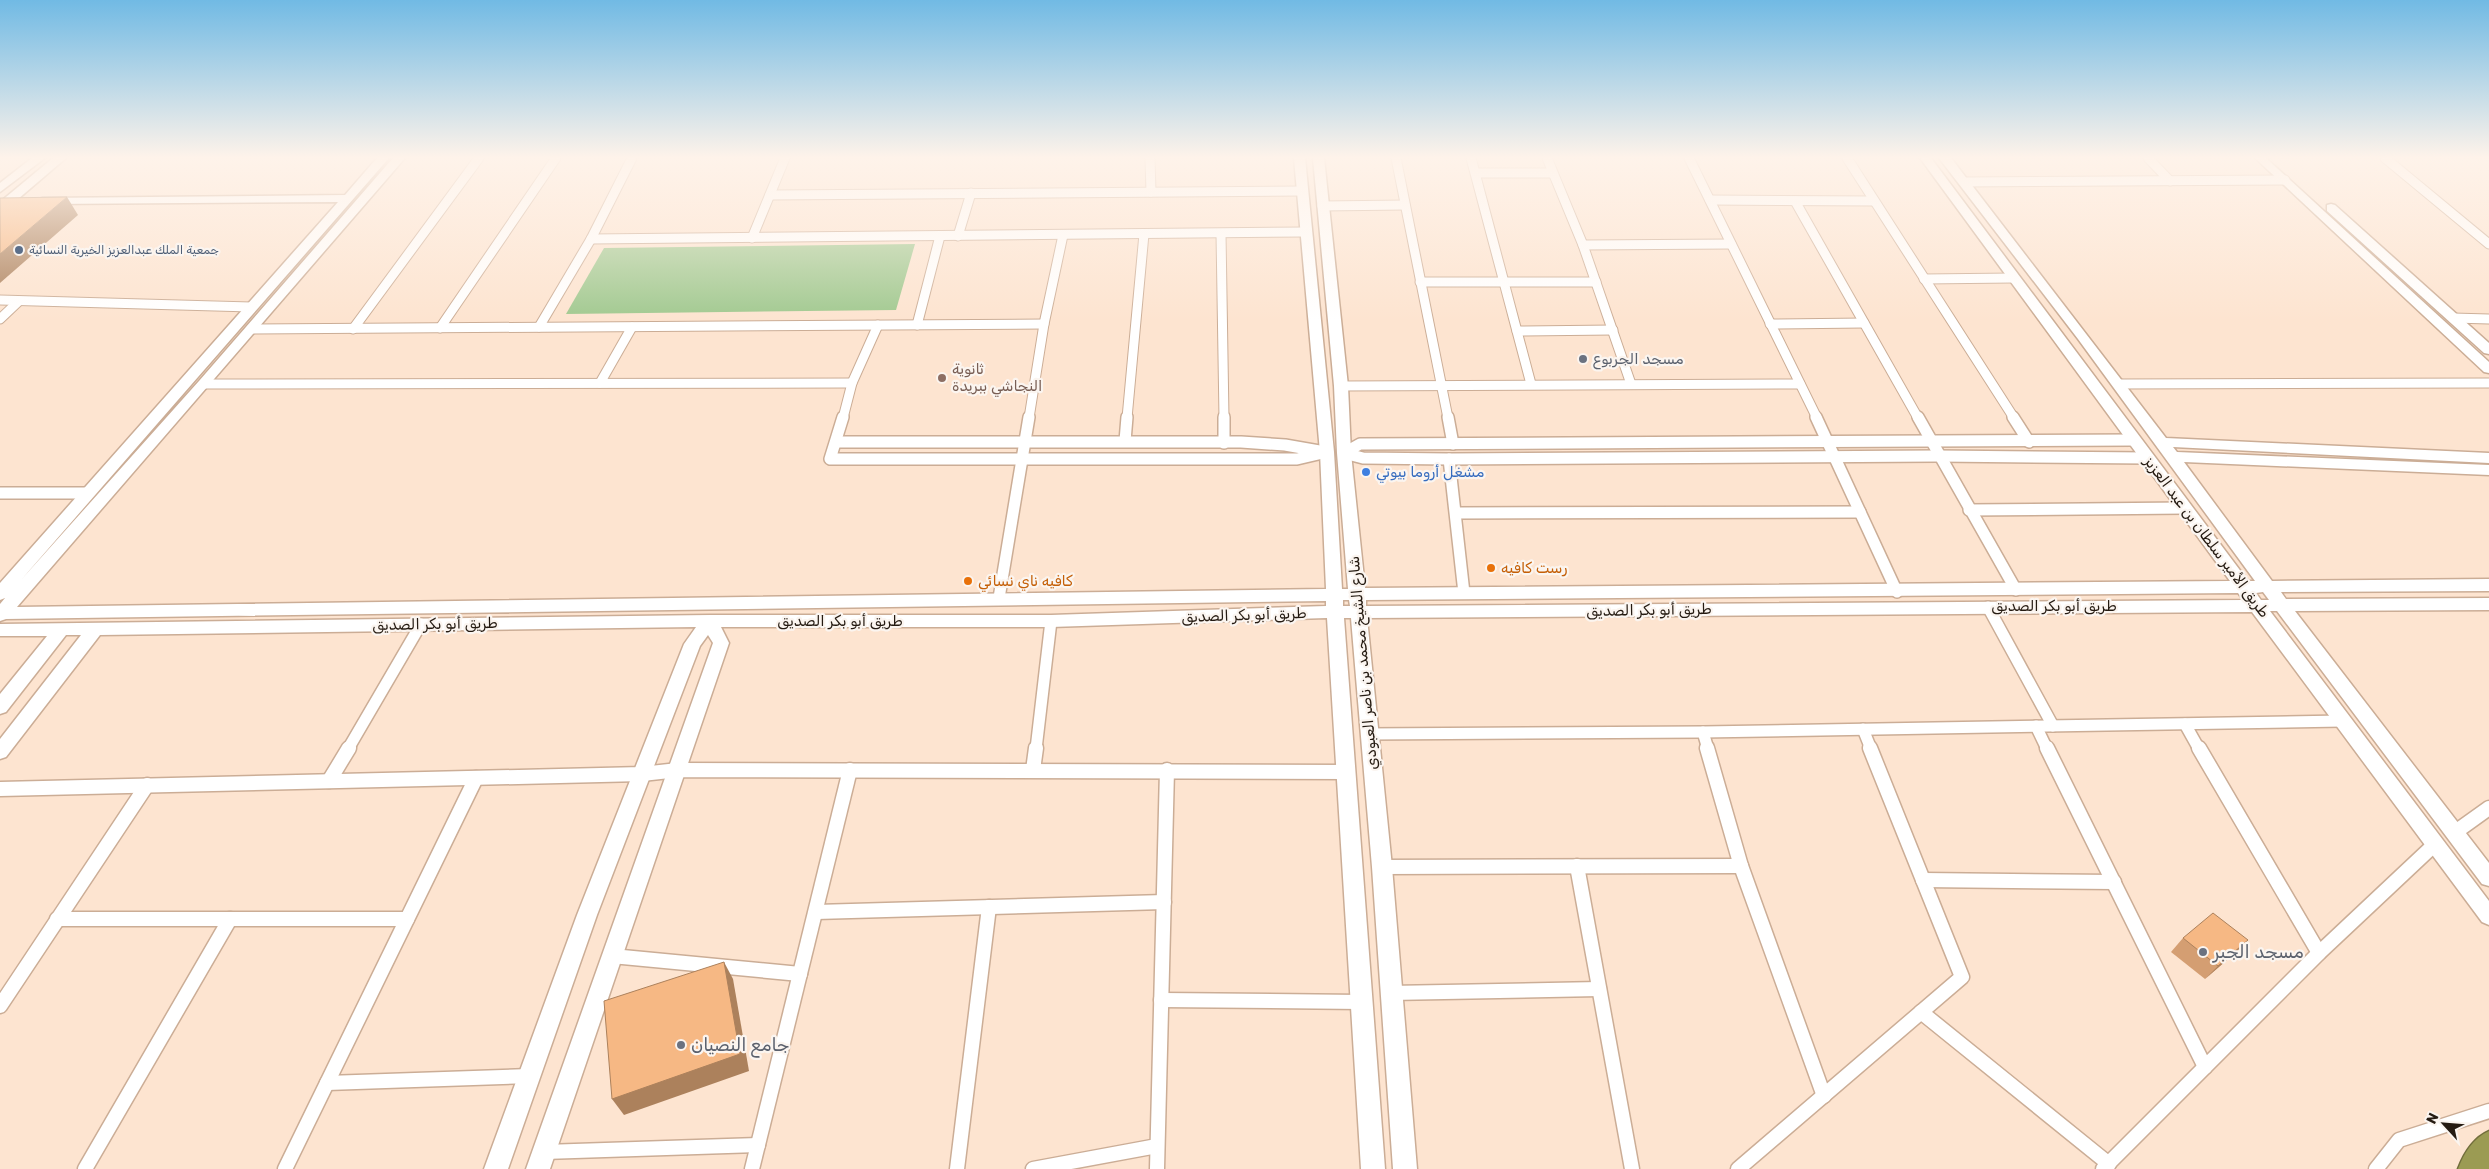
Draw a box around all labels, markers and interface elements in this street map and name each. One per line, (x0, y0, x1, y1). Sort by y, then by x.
place label: جمعية الملك عبدالعزيز الخيرية النسائية (29, 243, 219, 258)
marker: جمعية الملك عبدالعزيز الخيرية النسائية (13, 244, 25, 256)
place label: مسجد الجربوع (1593, 350, 1684, 370)
marker: مسجد الجربوع (1577, 353, 1589, 365)
place label: ثانوية النجاشي ببريدة (952, 360, 1042, 398)
marker: ثانوية النجاشي ببريدة (936, 372, 948, 384)
street label: طريق الأمير سلطان بن عبد العزيز (2140, 452, 2273, 621)
place label: مشغل أروما بيوتي (1376, 463, 1484, 484)
marker: مشغل أروما بيوتي (1360, 466, 1372, 478)
street label: شارع الشيخ محمد بن ناصر العبودي (1345, 555, 1383, 771)
place label: رست كافيه (1501, 559, 1567, 577)
marker: رست كافيه (1485, 562, 1497, 574)
place label: كافيه ناي نسائي (978, 572, 1073, 593)
marker: كافيه ناي نسائي (962, 575, 974, 587)
street label: طريق أبو بكر الصديق (1991, 597, 2117, 615)
street label: طريق أبو بكر الصديق (1586, 600, 1712, 620)
street label: طريق أبو بكر الصديق (1181, 604, 1307, 626)
street label: طريق أبو بكر الصديق (777, 612, 903, 630)
street label: طريق أبو بكر الصديق (372, 614, 498, 634)
place label: مسجد الجبر (2212, 941, 2304, 963)
marker: مسجد الجبر (2197, 946, 2209, 958)
place label: جامع النصيان (691, 1034, 789, 1058)
marker: جامع النصيان (675, 1039, 687, 1051)
north arrow (2419, 1099, 2469, 1149)
text: N (2423, 1110, 2443, 1127)

